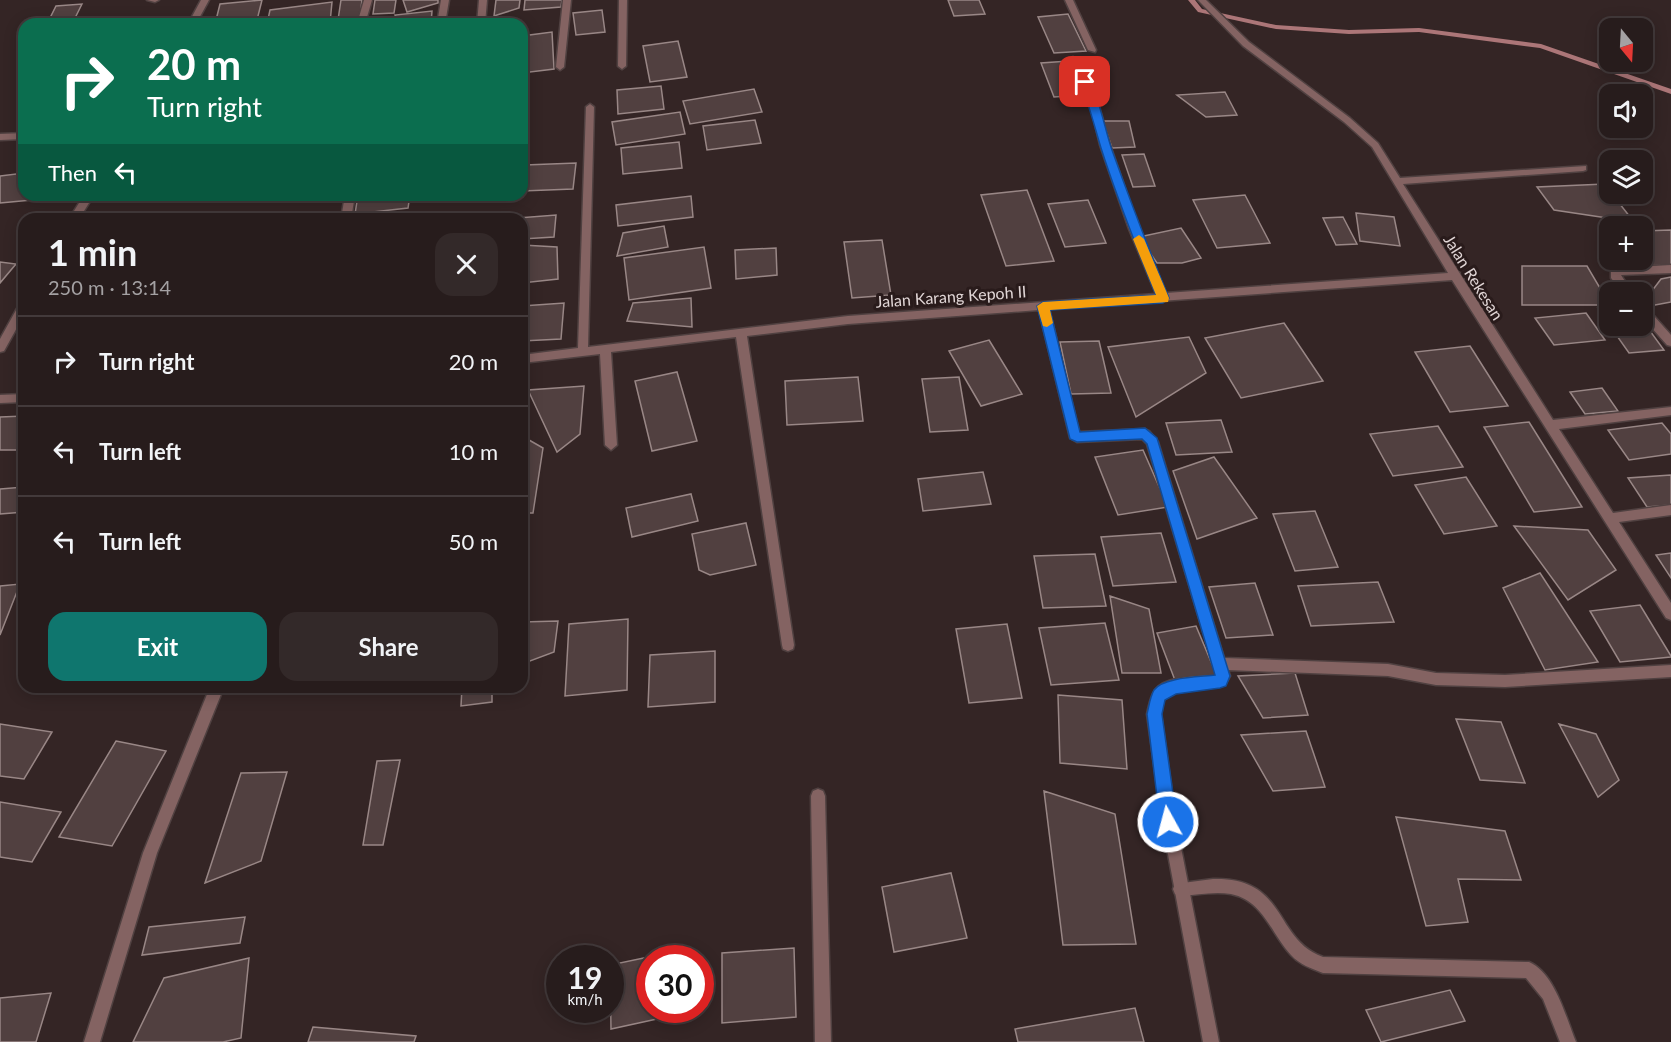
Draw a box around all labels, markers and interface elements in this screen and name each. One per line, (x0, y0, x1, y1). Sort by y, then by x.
north arrow (1599, 18, 1653, 72)
map controls (1599, 18, 1653, 336)
text: 20 m (147, 39, 241, 89)
icon: right (48, 42, 126, 120)
pin (1059, 56, 1110, 107)
icon: arrive (1068, 65, 1101, 98)
button: sound (1599, 84, 1653, 138)
text: Turn right (147, 90, 262, 123)
button: layers (1599, 150, 1653, 204)
icon: left (109, 156, 142, 189)
text: Then (48, 159, 97, 186)
button: + (1599, 216, 1653, 270)
text: 1 min (48, 230, 137, 274)
street label: Jalan Rekesan (1440, 231, 1508, 323)
button: close (435, 233, 498, 296)
text: 250 m · 13:14 (48, 275, 171, 299)
street label: Jalan Karang Kepoh II (875, 281, 1027, 311)
button: − (1599, 282, 1653, 336)
icon: right (48, 345, 81, 378)
text: Turn right (99, 348, 194, 375)
text: 20 m (449, 348, 498, 375)
icon: left (48, 435, 81, 468)
text: Turn left (99, 438, 181, 465)
text: 10 m (449, 438, 498, 465)
icon: left (48, 525, 81, 558)
text: Turn left (99, 528, 181, 555)
text: 50 m (449, 528, 498, 555)
button: Exit (48, 612, 267, 681)
button: Share (279, 612, 498, 681)
position arrow (1136, 790, 1200, 854)
speed limit sign: 30 (636, 945, 714, 1023)
text: 19 (568, 959, 602, 995)
text: km/h (567, 990, 603, 1008)

